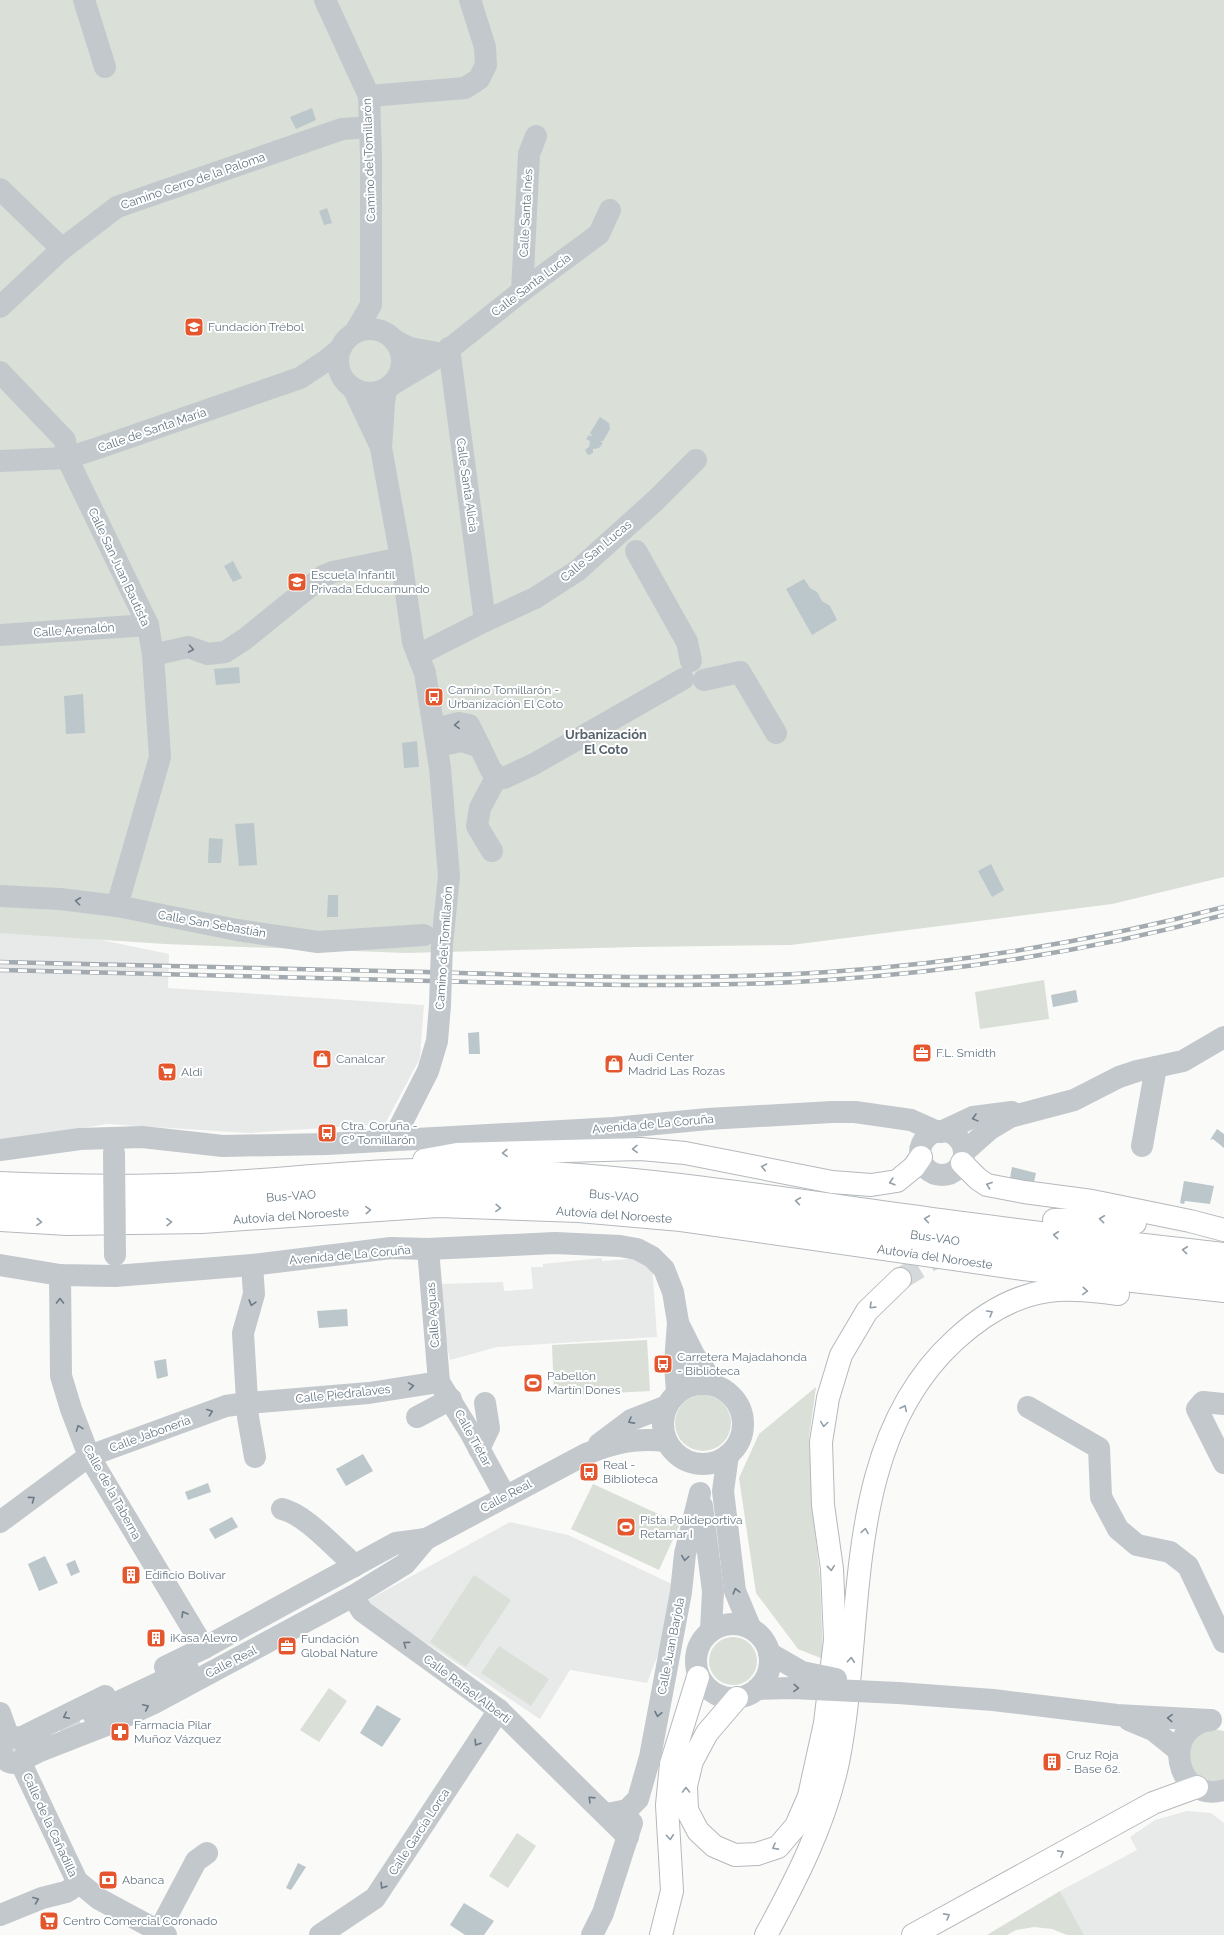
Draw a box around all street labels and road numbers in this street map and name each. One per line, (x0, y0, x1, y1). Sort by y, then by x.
street label: Camino del Tomillarón (360, 98, 378, 222)
street label: Camino Cerro de la Paloma (119, 150, 267, 212)
street label: Calle Santa Inés (517, 168, 535, 258)
street label: Calle Santa Lucía (489, 251, 573, 319)
street label: Calle de Santa María (96, 405, 208, 455)
street label: Calle Santa Alicia (453, 437, 481, 533)
street label: Calle San Juan Bautista (85, 506, 153, 628)
street label: Calle San Lucas (558, 517, 634, 585)
street label: Calle Arenalón (33, 620, 115, 640)
street label: Camino del Tomillarón (433, 886, 455, 1010)
street label: Calle San Sebastián (157, 908, 267, 940)
street label: Avenida de La Coruña (592, 1112, 714, 1136)
street label: Bus-VAO (266, 1187, 316, 1205)
street label: Bus-VAO (589, 1187, 639, 1205)
street label: Autovía del Noroeste (556, 1204, 672, 1226)
street label: Autovía del Noroeste (233, 1205, 349, 1227)
street label: Bus-VAO (909, 1228, 961, 1248)
street label: Autovía del Noroeste (876, 1242, 994, 1272)
street label: Avenida de La Coruña (289, 1243, 411, 1267)
street label: Calle Aguas (424, 1281, 442, 1348)
street label: Calle Piedralaves (295, 1382, 391, 1406)
street label: Calle Tiétar (452, 1407, 495, 1470)
street label: Calle Jabonería (108, 1413, 192, 1455)
street label: Calle de la Taberna (80, 1442, 144, 1542)
street label: Calle Real (478, 1476, 535, 1515)
street label: Calle Juan Barjola (655, 1596, 687, 1696)
street label: Calle Real (203, 1643, 260, 1681)
street label: Calle Rafael Alberti (421, 1652, 513, 1726)
street label: Calle de la Cañadilla (20, 1771, 80, 1879)
street label: Calle García Lorca (386, 1786, 452, 1878)

